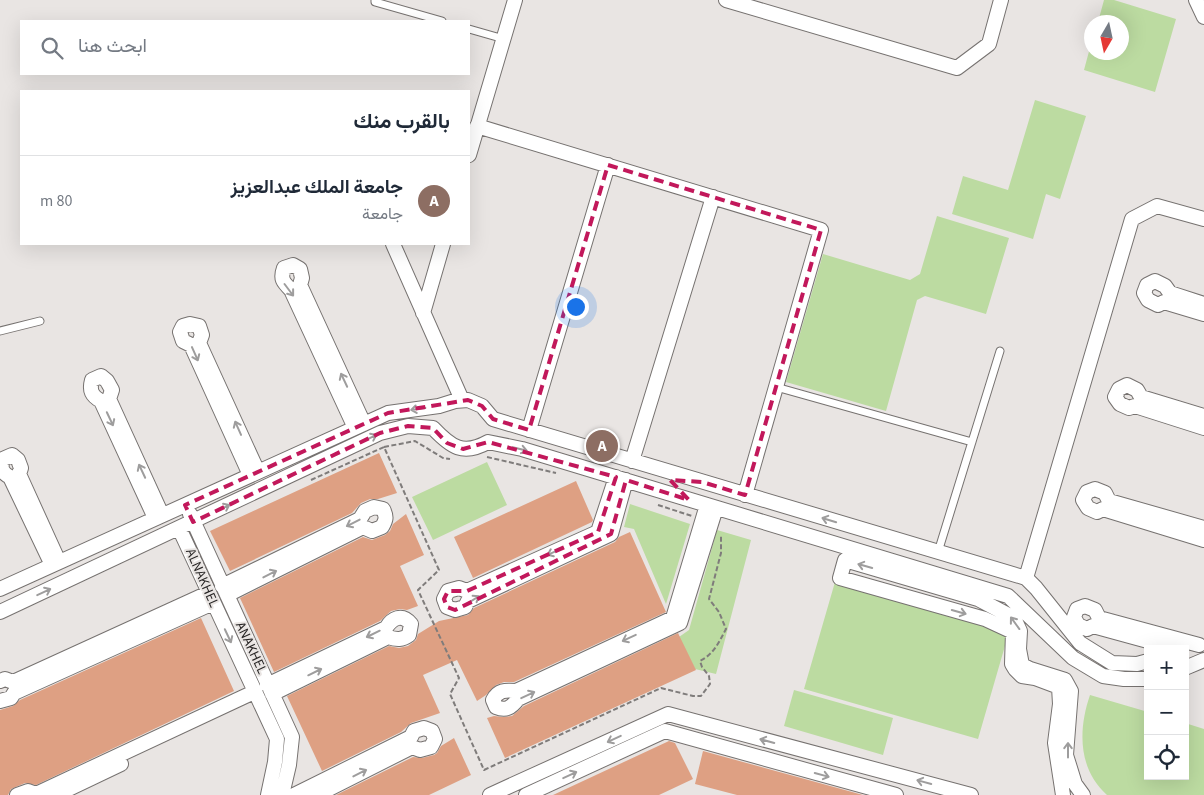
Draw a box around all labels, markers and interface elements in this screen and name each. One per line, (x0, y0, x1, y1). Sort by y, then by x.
north arrow (1084, 15, 1129, 60)
search box (20, 20, 470, 75)
text: ابحث هنا (78, 33, 147, 60)
icon: search (38, 34, 66, 62)
text: بالقرب منك (354, 106, 450, 136)
text: جامعة الملك عبدالعزيز (231, 174, 403, 201)
text: 80 m (40, 190, 72, 212)
text: A (429, 190, 439, 212)
text: جامعة (362, 203, 403, 225)
one-way arrow (283, 283, 294, 296)
your location (563, 294, 589, 320)
one-way arrow (190, 346, 200, 361)
one-way arrow (338, 373, 348, 388)
one-way arrow (411, 404, 427, 414)
one-way arrow (105, 411, 115, 426)
one-way arrow (232, 421, 242, 436)
pin: A (586, 427, 618, 465)
one-way arrow (362, 433, 377, 442)
one-way arrow (512, 445, 528, 454)
one-way arrow (136, 464, 146, 479)
one-way arrow (215, 502, 230, 512)
one-way arrow (821, 514, 837, 524)
one-way arrow (346, 519, 361, 528)
street label: ALNAKHEL (180, 545, 224, 611)
one-way arrow (547, 548, 562, 557)
one-way arrow (857, 561, 873, 570)
one-way arrow (262, 568, 277, 578)
one-way arrow (36, 586, 51, 596)
one-way arrow (466, 595, 480, 605)
one-way arrow (951, 607, 967, 617)
one-way arrow (1010, 616, 1020, 630)
street label: ANAKHEL (230, 619, 272, 678)
one-way arrow (224, 628, 233, 643)
one-way arrow (366, 630, 381, 640)
one-way arrow (622, 634, 637, 644)
map controls (1144, 645, 1189, 780)
button: + (1144, 645, 1189, 690)
one-way arrow (308, 667, 323, 677)
one-way arrow (520, 689, 535, 699)
button: − (1144, 690, 1189, 735)
one-way arrow (607, 734, 622, 744)
button: locate (1144, 735, 1189, 780)
one-way arrow (760, 736, 776, 745)
one-way arrow (1063, 743, 1073, 759)
one-way arrow (352, 768, 367, 777)
one-way arrow (562, 769, 577, 779)
one-way arrow (814, 770, 830, 780)
one-way arrow (917, 777, 933, 786)

